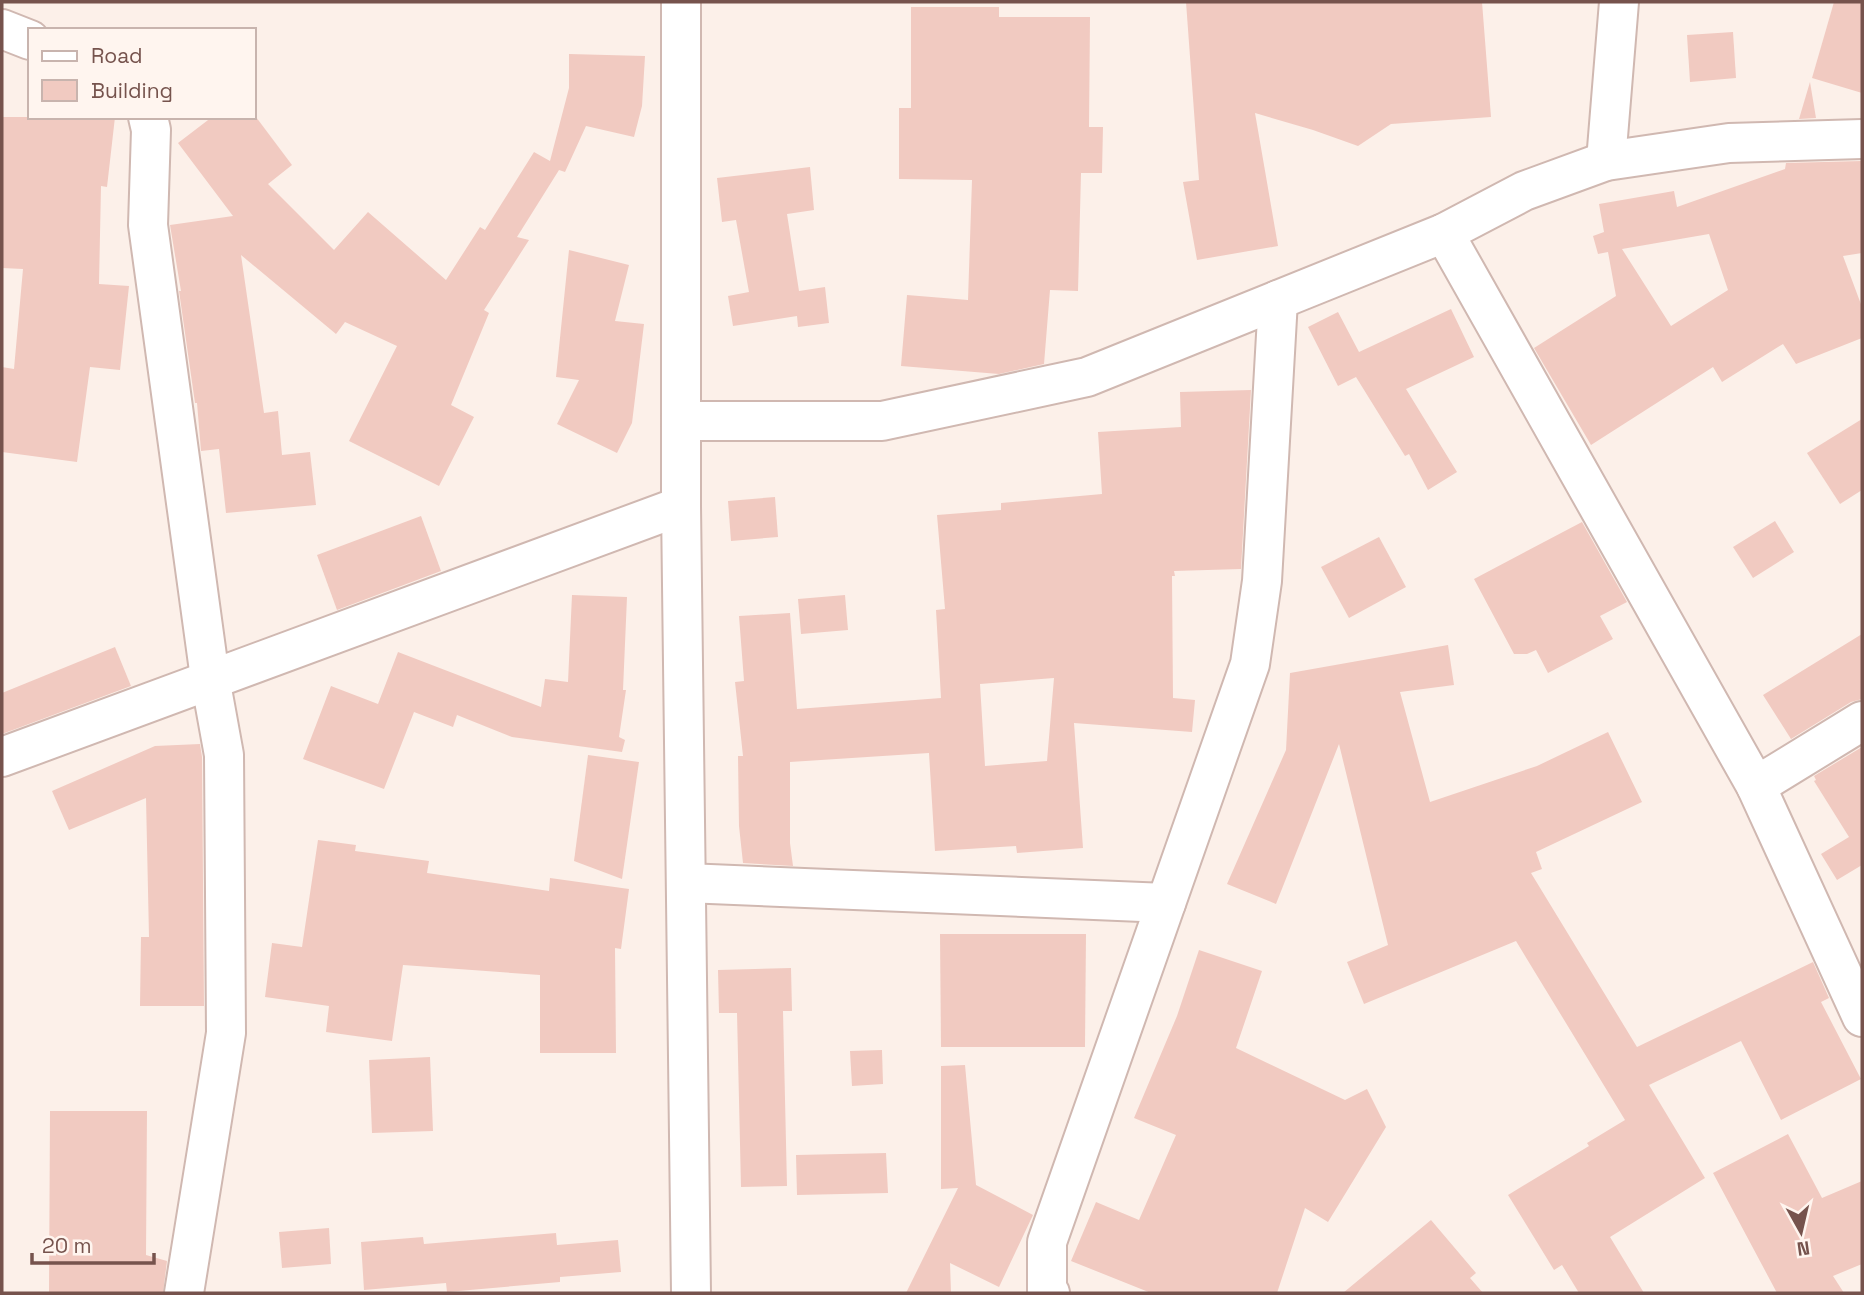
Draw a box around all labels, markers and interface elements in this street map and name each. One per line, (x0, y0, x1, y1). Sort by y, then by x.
legend (28, 28, 256, 119)
text: Road (91, 42, 143, 69)
text: Building (91, 77, 173, 104)
north arrow (1766, 1197, 1836, 1267)
scale bar (32, 1222, 154, 1266)
text: 20 m (42, 1232, 92, 1259)
text: N (1795, 1235, 1811, 1262)

